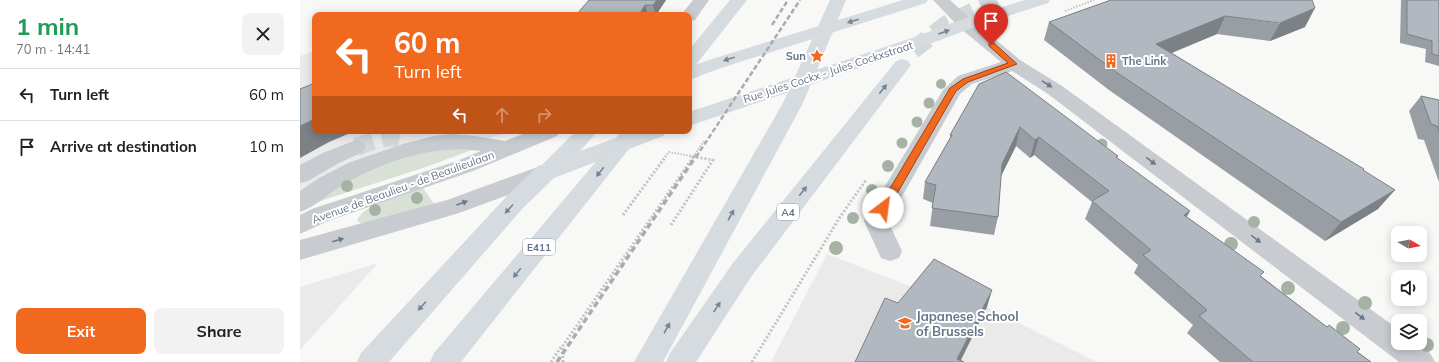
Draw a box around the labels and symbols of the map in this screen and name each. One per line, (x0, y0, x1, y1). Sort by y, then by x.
pin (974, 4, 1008, 45)
one-way arrow (847, 18, 859, 24)
one-way arrow (939, 29, 951, 35)
street label: Rue Jules Cockx - Jules Cockxstraat (741, 38, 915, 106)
place icon: Sun (809, 48, 825, 64)
place label: Sun (786, 49, 806, 63)
building icon: The Link (1103, 53, 1119, 69)
place label: The Link (1122, 54, 1167, 68)
one-way arrow (723, 56, 735, 62)
one-way arrow (1041, 81, 1053, 88)
one-way arrow (879, 83, 888, 94)
street label: Avenue de Beaulieu - de Beaulieulaan (310, 147, 496, 227)
one-way arrow (1146, 157, 1157, 165)
one-way arrow (595, 167, 604, 178)
one-way arrow (799, 186, 808, 197)
position arrow (862, 187, 904, 229)
one-way arrow (457, 200, 469, 206)
one-way arrow (504, 204, 514, 214)
road number: A4 (777, 204, 799, 220)
one-way arrow (727, 209, 734, 220)
north arrow (1391, 226, 1427, 262)
one-way arrow (1250, 235, 1261, 243)
one-way arrow (332, 237, 344, 243)
road number: E411 (523, 239, 555, 255)
one-way arrow (513, 267, 522, 278)
one-way arrow (417, 300, 426, 311)
one-way arrow (713, 301, 721, 312)
place label: Japanese School of Brussels (916, 308, 1019, 339)
one-way arrow (1355, 312, 1365, 320)
school or university icon: Japanese School of Brussels (897, 315, 913, 331)
one-way arrow (664, 322, 671, 334)

